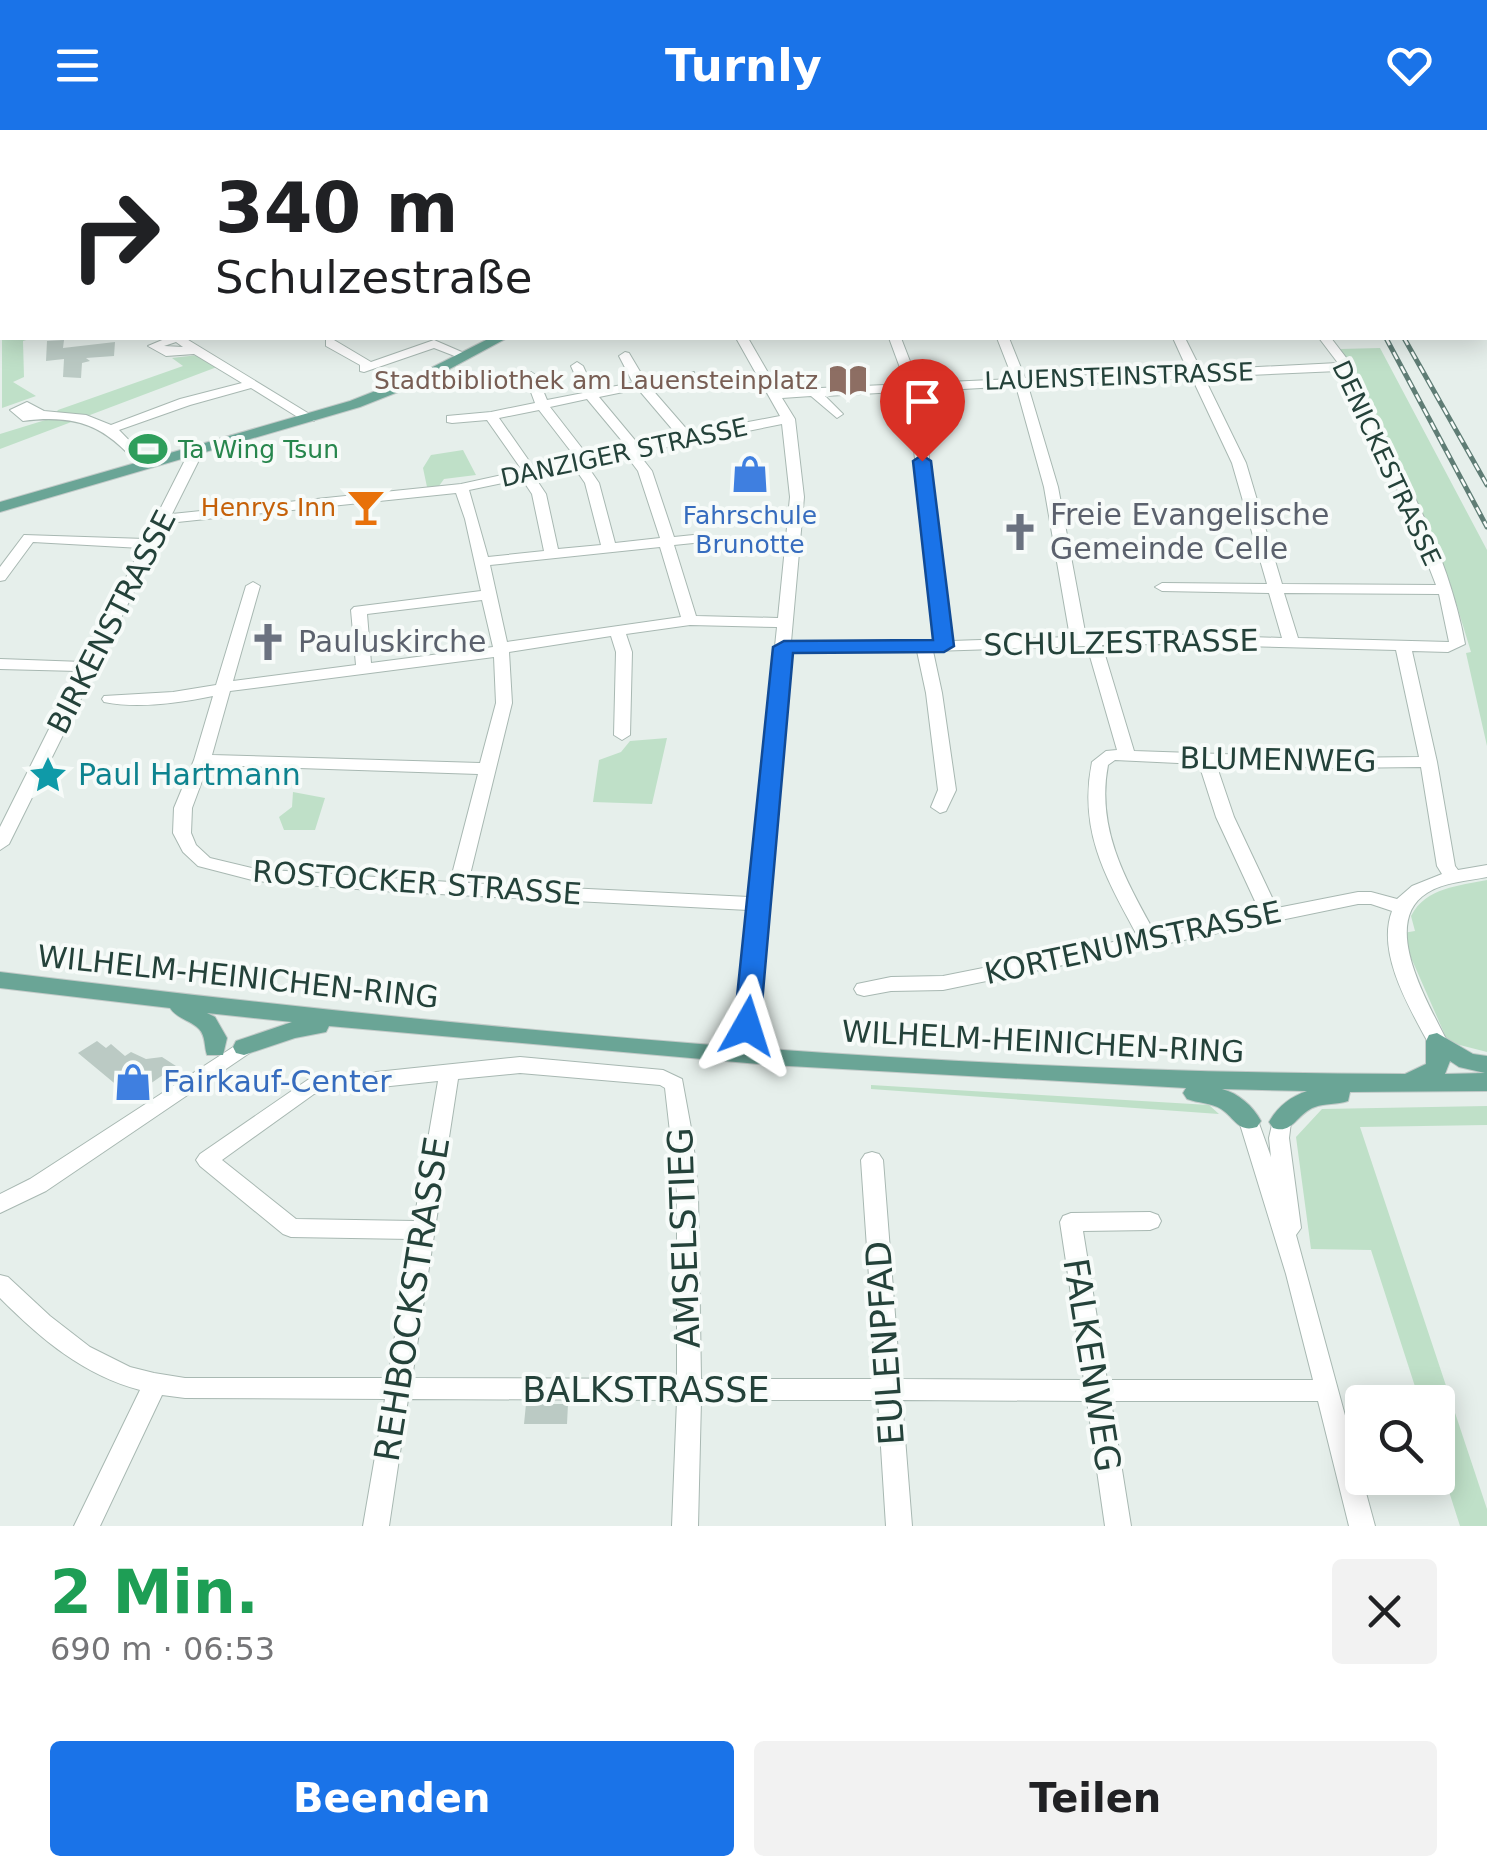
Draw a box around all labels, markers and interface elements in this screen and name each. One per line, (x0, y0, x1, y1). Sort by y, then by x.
icon: menu (50, 38, 105, 93)
icon: heart (1382, 38, 1437, 93)
text: Turnly (665, 39, 822, 92)
text: 340 m (215, 167, 458, 249)
icon: right (50, 170, 180, 300)
text: Schulzestraße (215, 251, 532, 304)
street label: DENICKESTRASSE (1326, 356, 1447, 570)
street label: LAUENSTEINSTRASSE (984, 357, 1254, 396)
library icon: Stadtbibliothek am Lauensteinplatz (827, 359, 869, 401)
pin (880, 359, 965, 462)
place label: Stadtbibliothek am Lauensteinplatz (374, 366, 818, 395)
icon: arrive (895, 374, 950, 429)
street label: DANZIGER STRASSE (498, 412, 750, 493)
sports icon: Ta Wing Tsun (127, 428, 169, 470)
place label: Ta Wing Tsun (177, 435, 339, 464)
shop icon: Fahrschule Brunotte (729, 453, 771, 495)
bar icon: Henrys Inn (345, 486, 387, 528)
place label: Henrys Inn (201, 493, 336, 522)
place label: Freie Evangelische Gemeinde Celle (1050, 497, 1329, 566)
place label: Fahrschule Brunotte (683, 501, 817, 559)
street label: BIRKENSTRASSE (40, 504, 183, 739)
church icon: Freie Evangelische Gemeinde Celle (999, 511, 1041, 553)
church icon: Pauluskirche (247, 621, 289, 663)
street label: SCHULZESTRASSE (983, 623, 1259, 662)
place label: Pauluskirche (298, 624, 486, 659)
street label: BLUMENWEG (1179, 740, 1377, 779)
place icon: Paul Hartmann (27, 754, 69, 796)
place label: Paul Hartmann (78, 757, 301, 792)
street label: ROSTOCKER STRASSE (251, 854, 583, 911)
street label: KORTENUMSTRASSE (981, 894, 1284, 991)
street label: WILHELM-HEINICHEN-RING (36, 938, 440, 1015)
position arrow (695, 974, 799, 1078)
street label: WILHELM-HEINICHEN-RING (841, 1013, 1245, 1070)
shop icon: Fairkauf-Center (112, 1061, 154, 1103)
place label: Fairkauf-Center (163, 1064, 392, 1099)
street label: AMSELSTIEG (660, 1127, 708, 1349)
street label: REHBOCKSTRASSE (367, 1134, 457, 1464)
street label: EULENPFAD (858, 1240, 912, 1446)
street label: FALKENWEG (1055, 1255, 1129, 1475)
street label: BALKSTRASSE (522, 1370, 770, 1410)
map controls (1345, 1385, 1455, 1495)
button: search (1345, 1385, 1455, 1495)
text: 2 Min. (50, 1557, 258, 1627)
button: close (1332, 1559, 1437, 1664)
text: 690 m · 06:53 (50, 1630, 275, 1668)
button: Beenden (50, 1741, 734, 1856)
button: Teilen (754, 1741, 1437, 1856)

